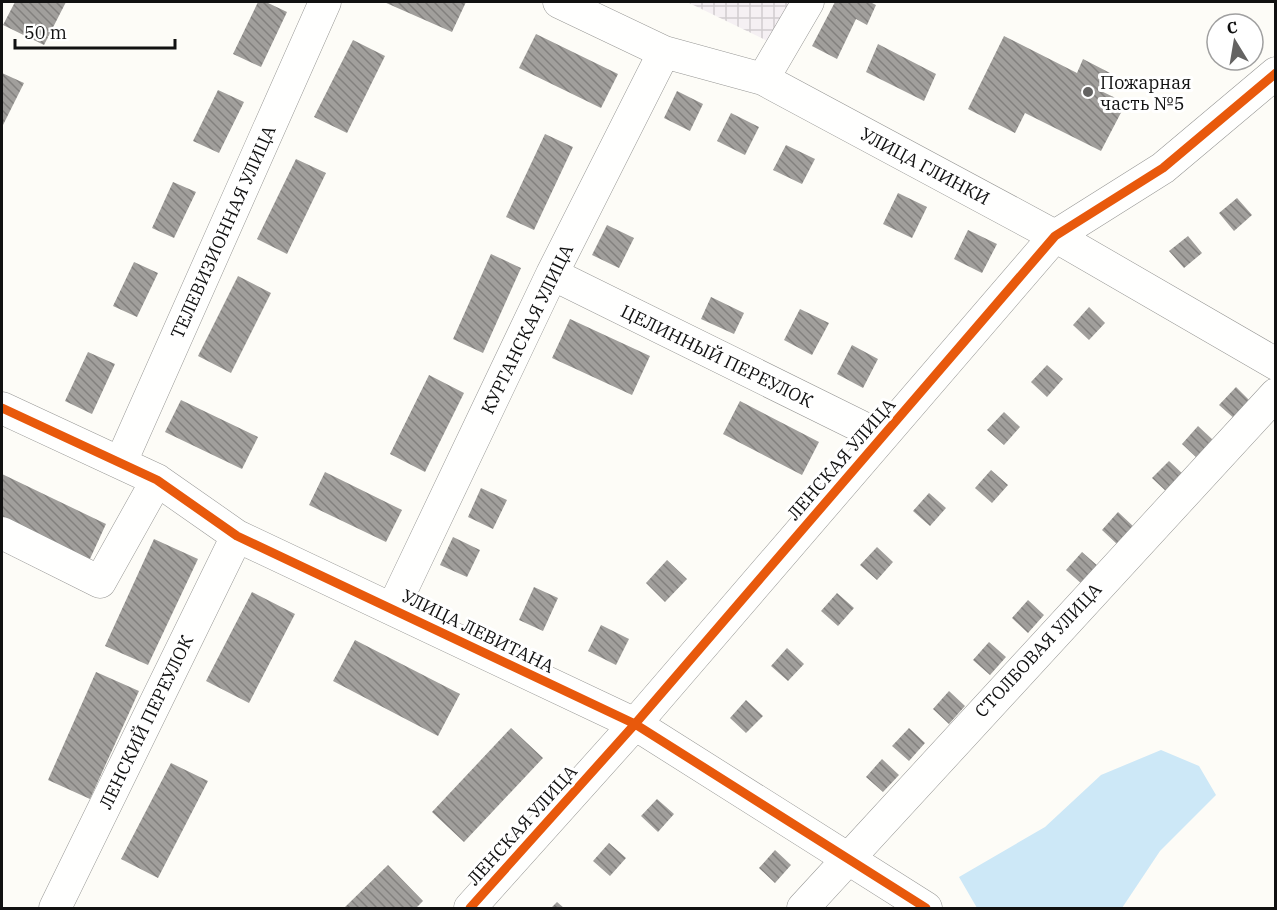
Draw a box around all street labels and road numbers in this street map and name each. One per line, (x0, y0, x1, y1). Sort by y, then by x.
street label: ТЕЛЕВИЗИОННАЯ УЛИЦА (165, 121, 281, 342)
street label: УЛИЦА ГЛИНКИ (856, 122, 994, 210)
street label: КУРГАНСКАЯ УЛИЦА (476, 240, 578, 418)
street label: ЦЕЛИННЫЙ ПЕРЕУЛОК (617, 299, 817, 413)
street label: ЛЕНСКАЯ УЛИЦА (782, 393, 901, 525)
street label: СТОЛБОВАЯ УЛИЦА (970, 577, 1107, 722)
street label: УЛИЦА ЛЕВИТАНА (398, 584, 559, 678)
street label: ЛЕНСКИЙ ПЕРЕУЛОК (94, 631, 198, 813)
street label: ЛЕНСКАЯ УЛИЦА (462, 760, 583, 890)

